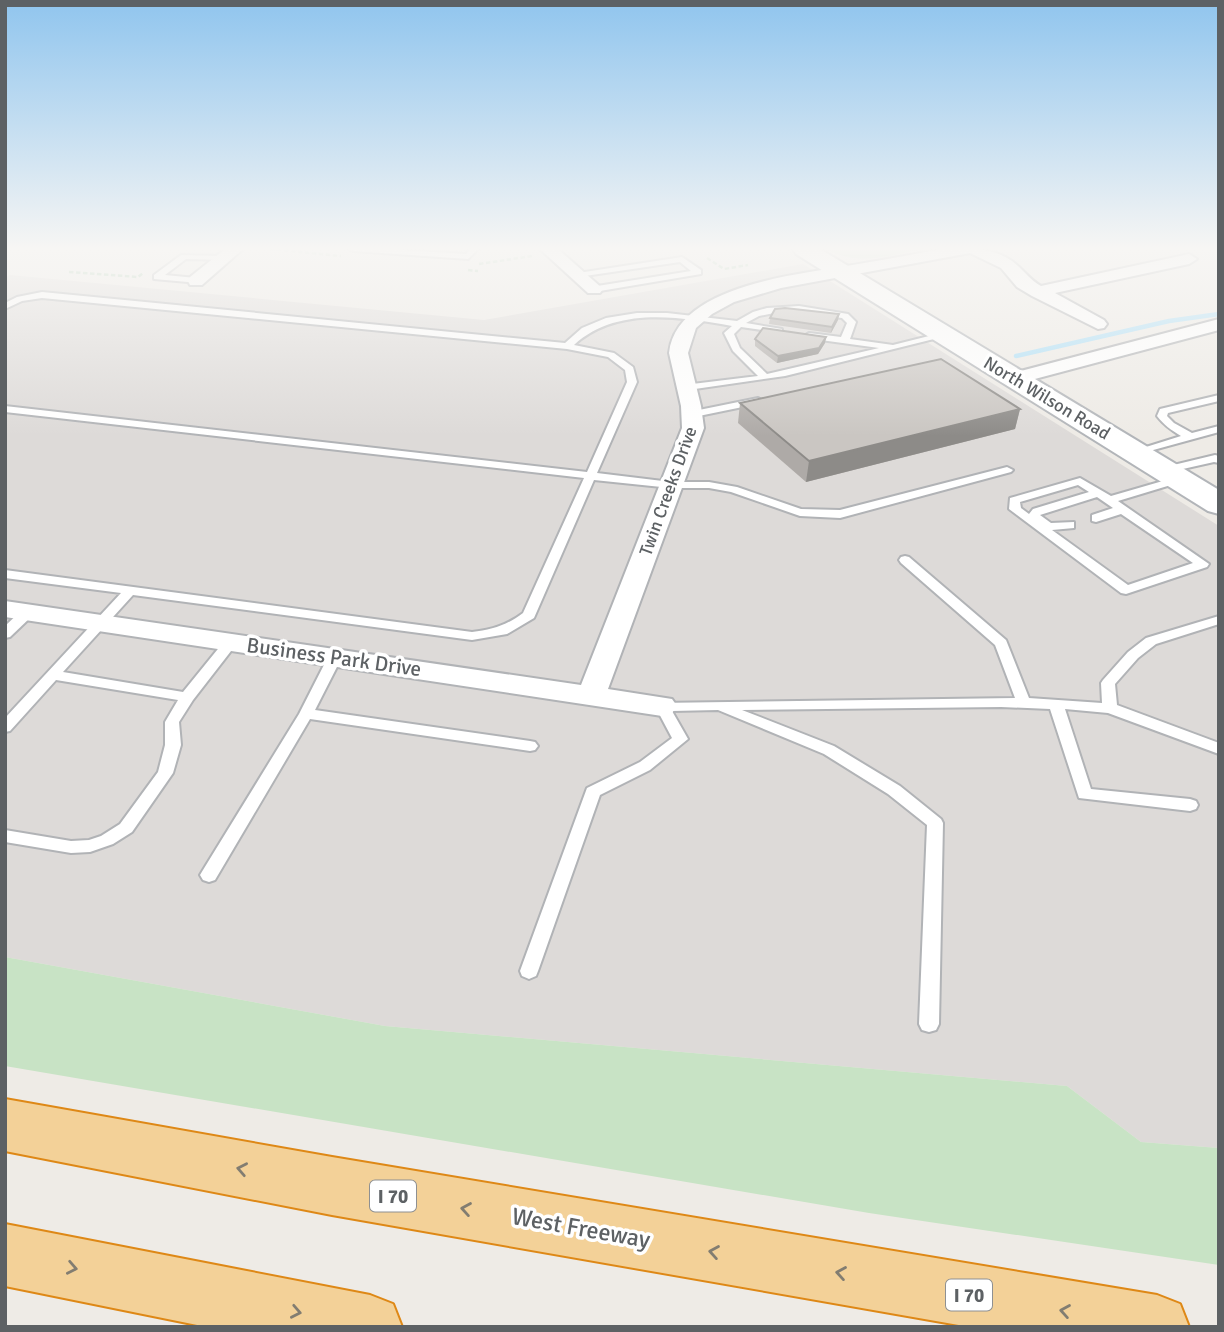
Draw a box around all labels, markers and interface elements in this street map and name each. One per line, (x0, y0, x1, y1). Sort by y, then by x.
street label: North Wilson Road (980, 352, 1114, 444)
street label: Twin Creeks Drive (634, 423, 702, 559)
street label: Business Park Drive (245, 632, 423, 682)
one-way arrow (236, 1162, 248, 1177)
road number: I 70 (370, 1180, 416, 1212)
street label: West Freeway (509, 1201, 653, 1255)
one-way arrow (460, 1202, 472, 1217)
one-way arrow (708, 1245, 720, 1260)
one-way arrow (66, 1260, 78, 1275)
one-way arrow (835, 1266, 847, 1281)
road number: I 70 (946, 1280, 992, 1310)
one-way arrow (290, 1304, 301, 1319)
one-way arrow (1060, 1304, 1071, 1319)

